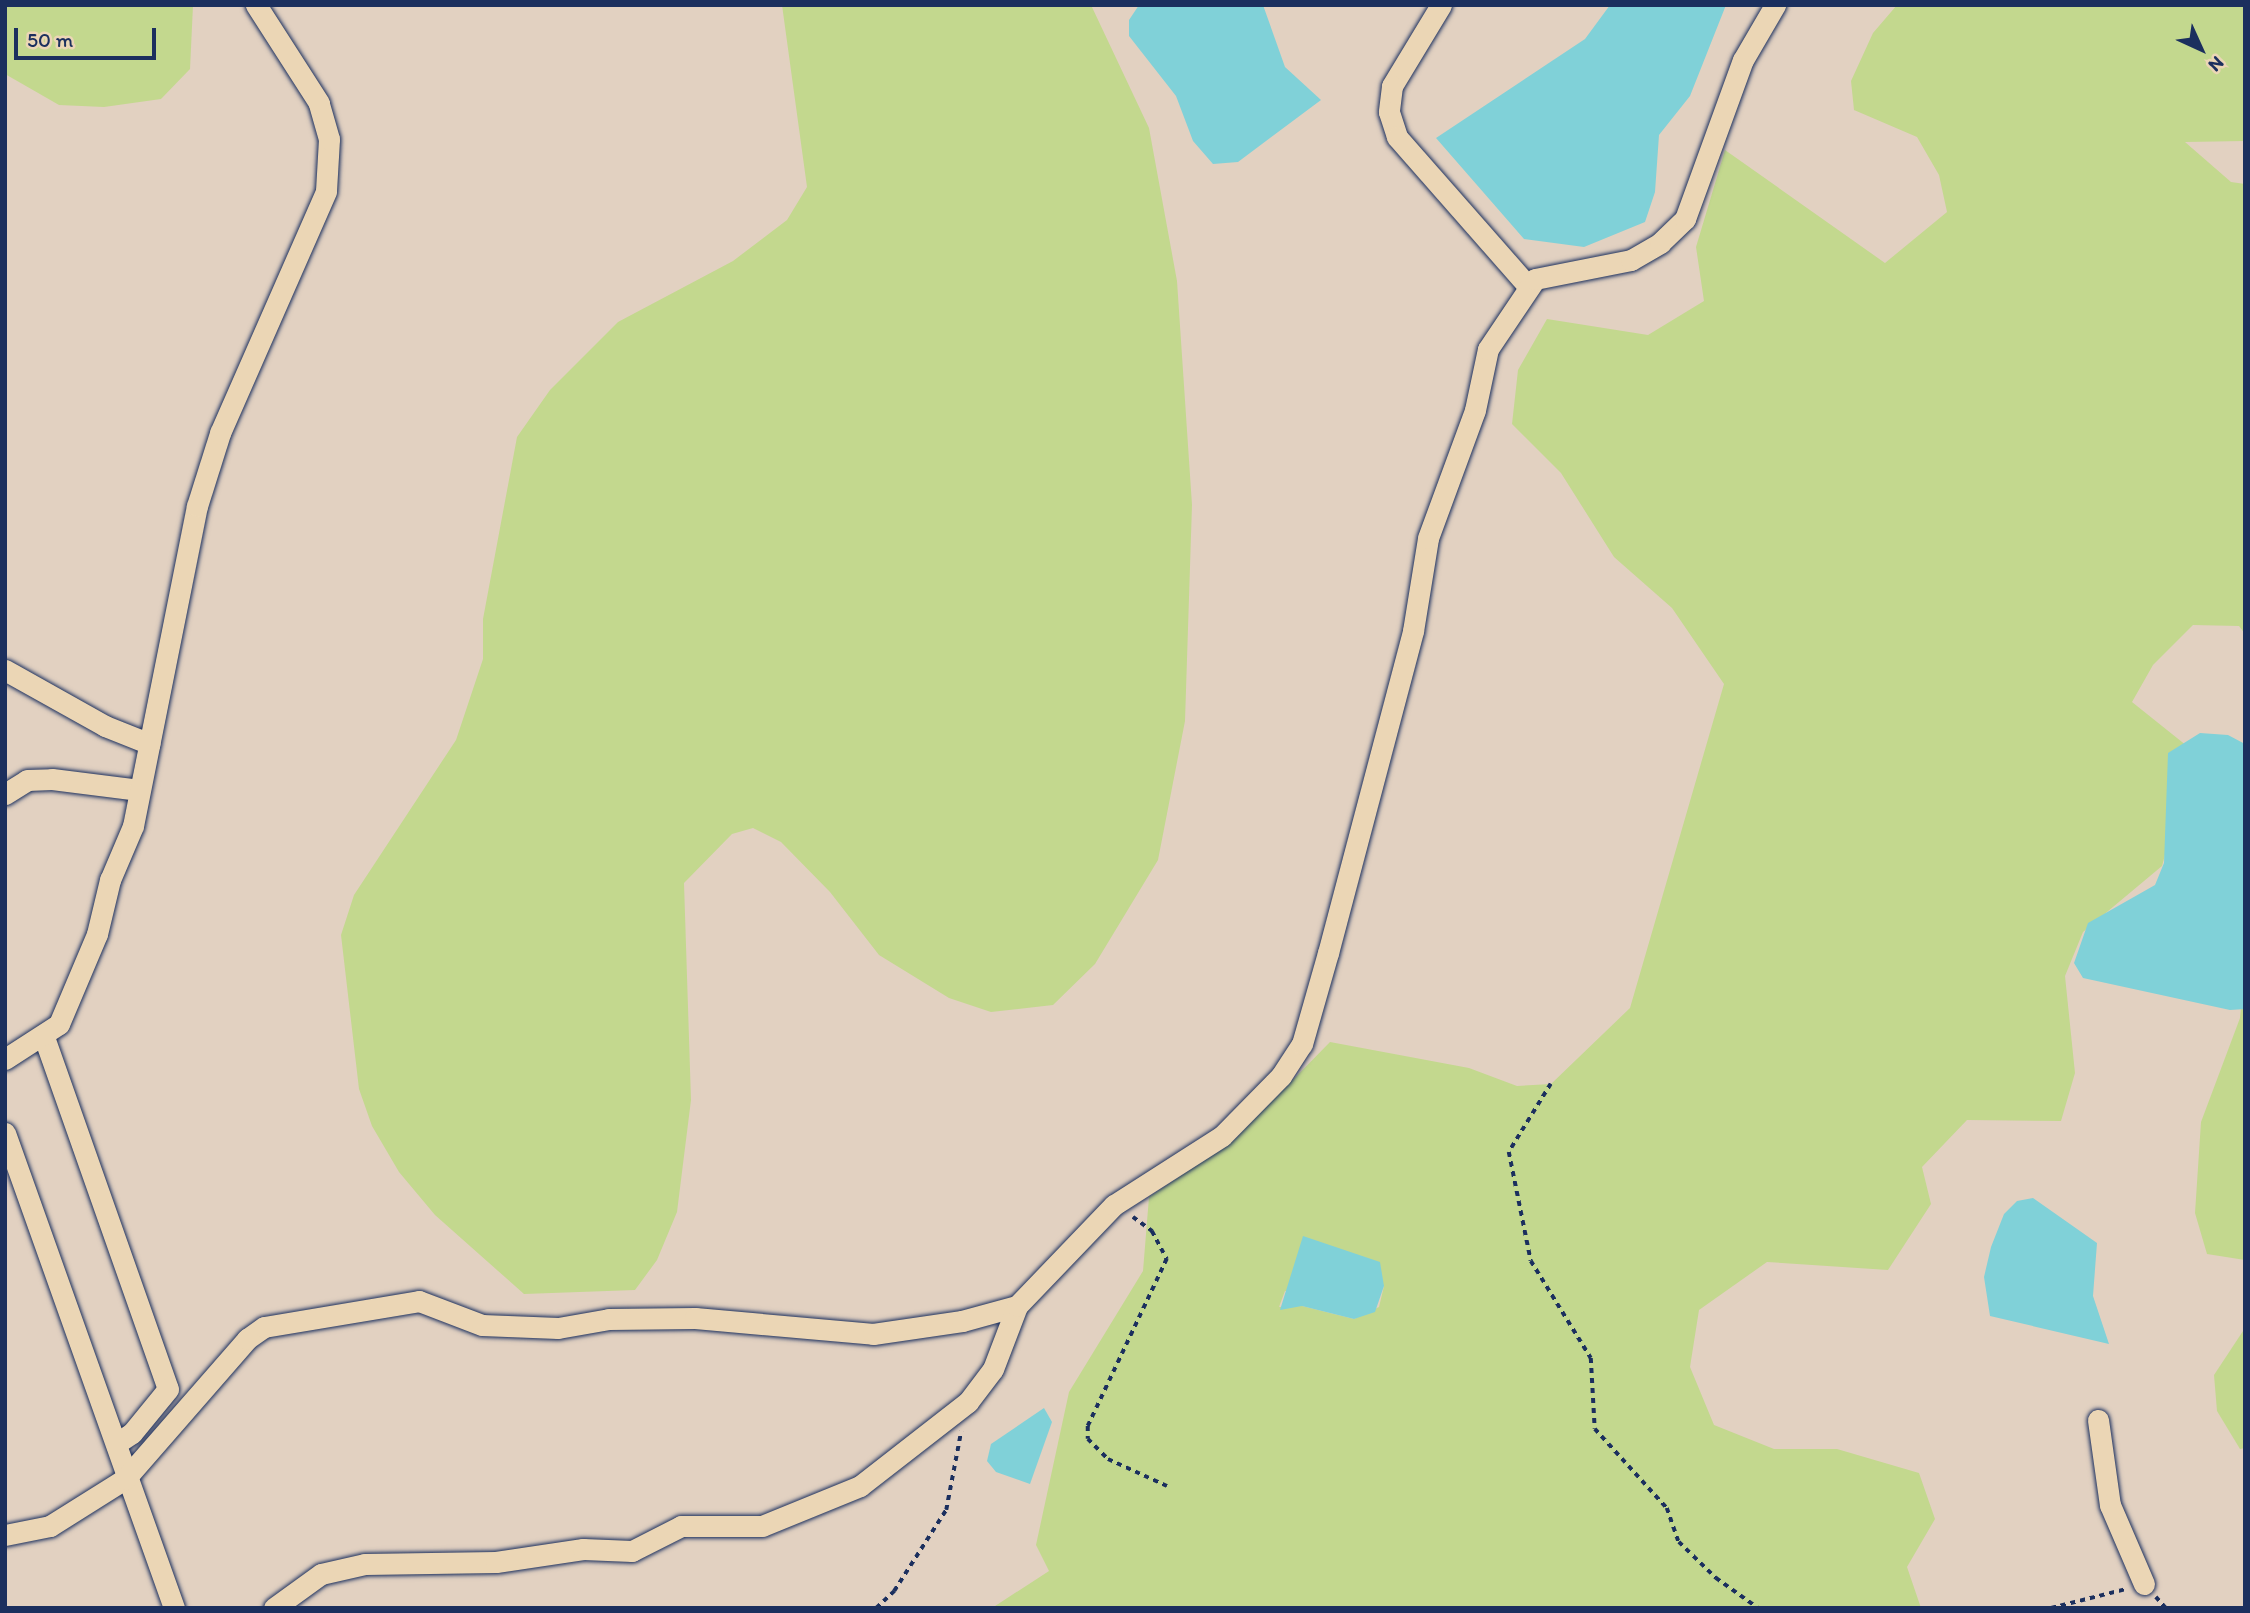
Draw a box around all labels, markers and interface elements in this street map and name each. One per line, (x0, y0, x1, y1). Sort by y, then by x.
scale bar (18, 14, 159, 58)
north arrow (2166, 14, 2236, 84)
text: 50 m (27, 27, 73, 52)
text: N (2204, 52, 2229, 77)

